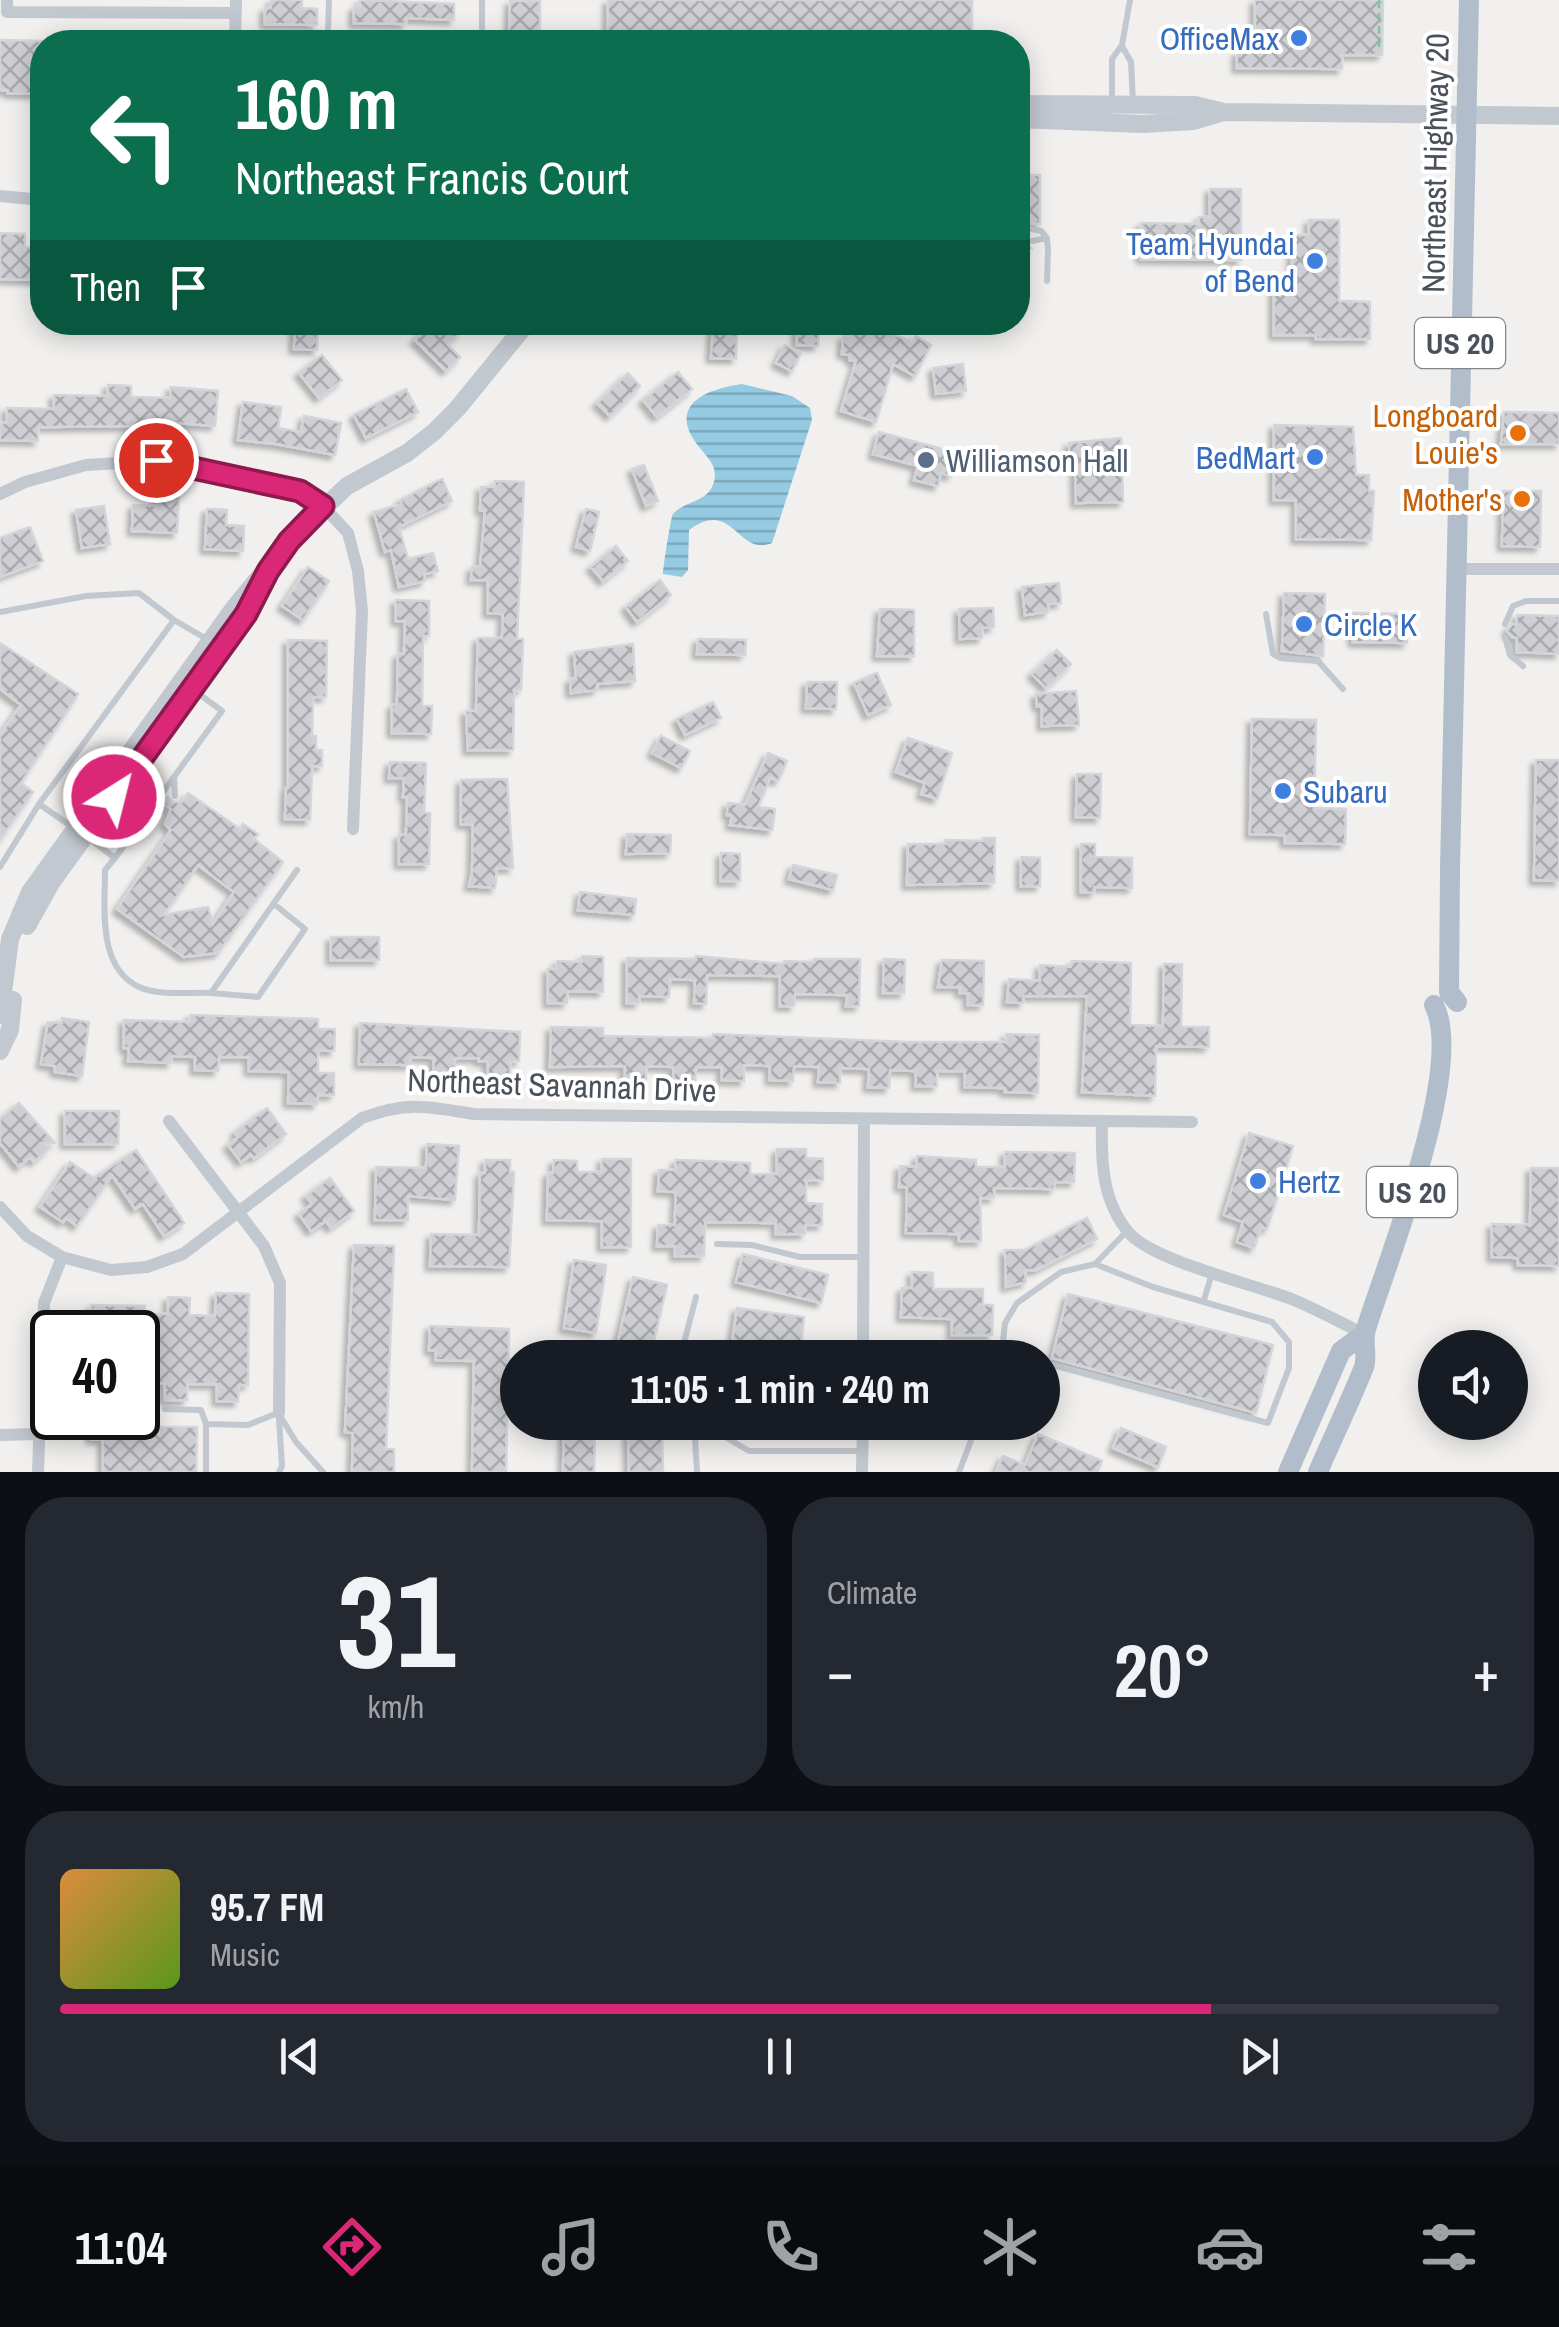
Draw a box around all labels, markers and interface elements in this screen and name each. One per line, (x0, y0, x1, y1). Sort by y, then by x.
place label: OfficeMax (1160, 17, 1279, 60)
marker: OfficeMax (1288, 27, 1310, 49)
street label: Northeast Highway 20 (1411, 33, 1459, 293)
text: 160 m (235, 57, 398, 151)
icon: left (70, 70, 200, 200)
text: Northeast Francis Court (235, 147, 629, 208)
place label: Team Hyundai of Bend (1126, 222, 1295, 302)
marker: Team Hyundai of Bend (1304, 250, 1326, 272)
icon: arrive (161, 260, 216, 315)
text: Then (70, 262, 141, 313)
road number: US 20 (1415, 318, 1505, 368)
place label: Longboard Louie's (1373, 394, 1498, 474)
pin (114, 418, 199, 503)
marker: Longboard Louie's (1507, 422, 1529, 444)
icon: arrive (129, 433, 184, 488)
place label: BedMart (1196, 436, 1295, 479)
place label: Williamson Hall (946, 439, 1128, 482)
marker: BedMart (1304, 446, 1326, 468)
marker: Williamson Hall (915, 449, 937, 471)
place label: Mother's (1402, 478, 1502, 521)
marker: Mother's (1511, 488, 1533, 510)
place label: Circle K (1324, 603, 1418, 646)
marker: Circle K (1293, 613, 1315, 635)
position arrow (62, 745, 166, 849)
place label: Subaru (1303, 770, 1388, 813)
marker: Subaru (1272, 780, 1294, 802)
street label: Northeast Savannah Drive (407, 1058, 717, 1112)
place label: Hertz (1278, 1160, 1341, 1203)
road number: US 20 (1367, 1167, 1457, 1217)
marker: Hertz (1247, 1170, 1269, 1192)
speed limit sign: 40 (30, 1310, 160, 1440)
map controls (1418, 1330, 1528, 1440)
button: sound (1418, 1330, 1528, 1440)
text: 11:05 · 1 min · 240 m (630, 1364, 930, 1415)
text: 31 (337, 1532, 455, 1708)
text: Climate (827, 1571, 917, 1614)
text: 20° (1114, 1619, 1212, 1720)
text: − (827, 1634, 853, 1708)
text: + (1473, 1634, 1499, 1708)
text: km/h (368, 1685, 424, 1728)
text: 95.7 FM (210, 1882, 324, 1933)
text: Music (210, 1933, 280, 1976)
icon: previous (272, 2029, 327, 2084)
icon: pause (752, 2029, 807, 2084)
icon: next (1232, 2029, 1287, 2084)
icon: directions (317, 2212, 387, 2282)
icon: music (536, 2212, 606, 2282)
icon: phone (756, 2212, 826, 2282)
icon: climate (975, 2212, 1045, 2282)
icon: car (1195, 2212, 1265, 2282)
icon: filters (1414, 2212, 1484, 2282)
text: 11:04 (75, 2217, 167, 2278)

